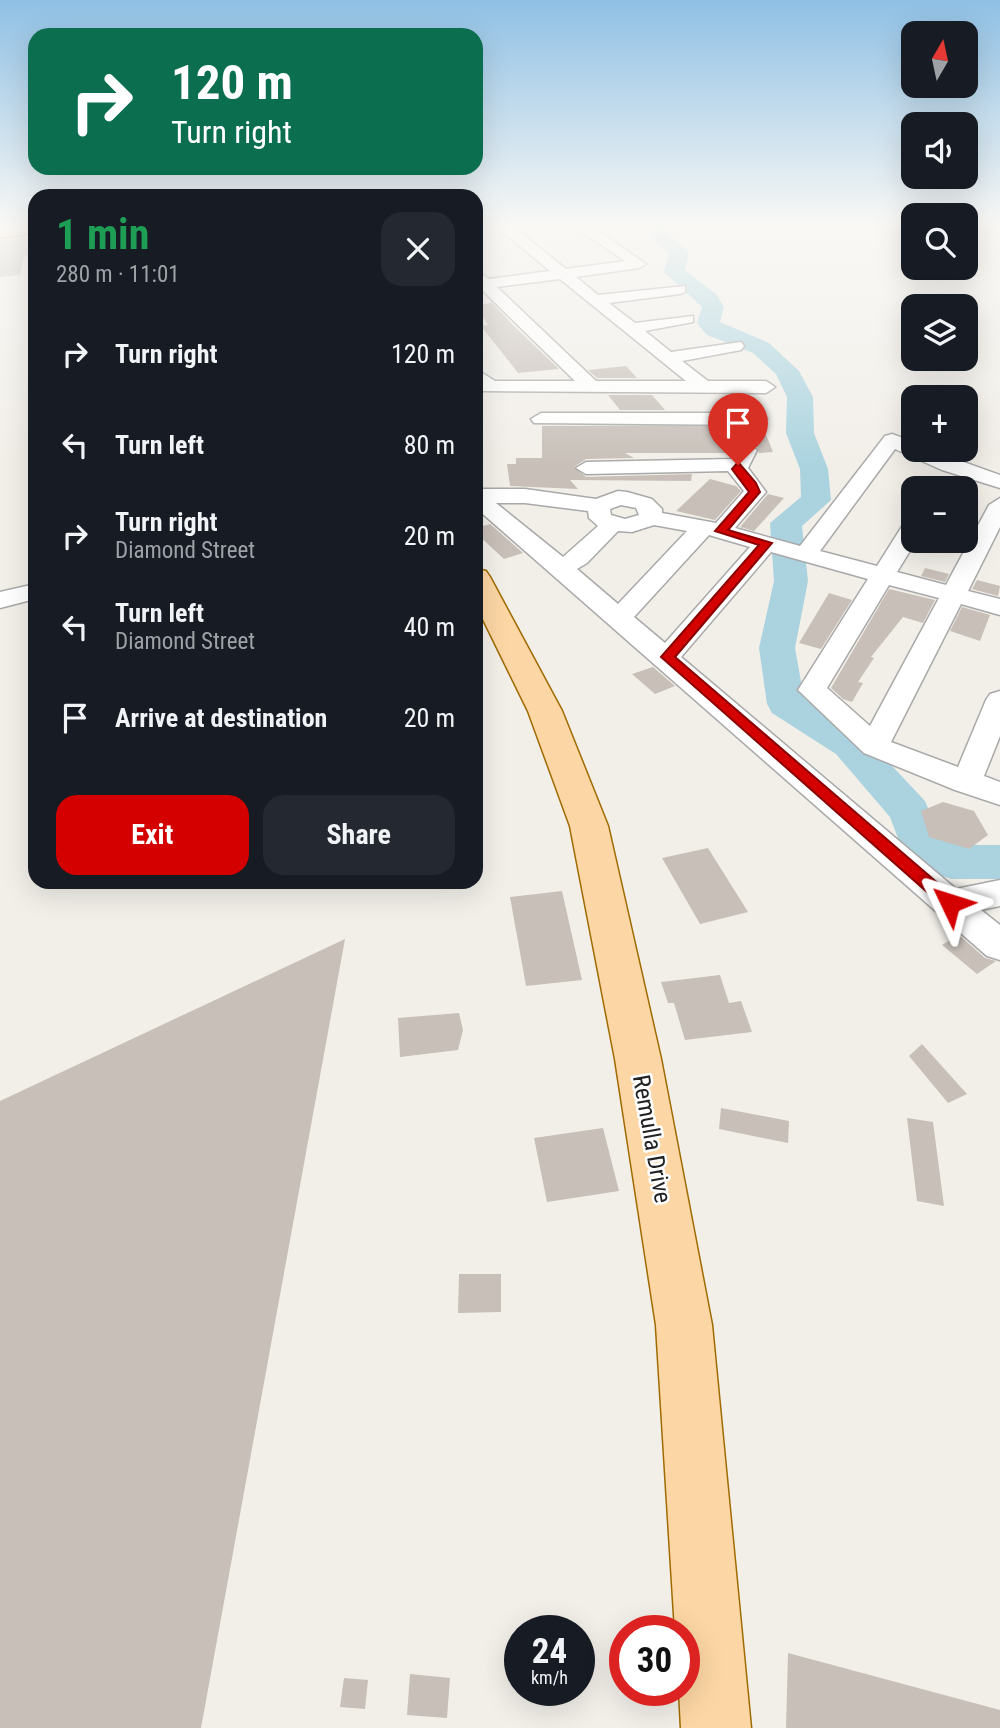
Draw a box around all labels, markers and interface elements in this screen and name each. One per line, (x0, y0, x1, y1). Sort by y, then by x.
north arrow (901, 21, 978, 98)
map controls (901, 21, 978, 553)
text: 120 m (171, 54, 293, 111)
icon: right (56, 56, 147, 147)
button: sound (901, 112, 978, 189)
text: Turn right (171, 113, 292, 151)
button: search (901, 203, 978, 280)
text: 1 min (56, 210, 149, 259)
button: close (381, 212, 455, 286)
text: 280 m · 11:01 (56, 261, 180, 288)
button: layers (901, 294, 978, 371)
icon: right (56, 335, 94, 373)
text: Turn right (115, 339, 217, 369)
text: 120 m (391, 339, 455, 369)
button: + (901, 385, 978, 462)
pin (708, 393, 768, 465)
icon: arrive (719, 404, 757, 442)
icon: left (56, 426, 94, 464)
text: Turn left (115, 430, 204, 460)
text: 80 m (404, 430, 455, 460)
button: − (901, 476, 978, 553)
text: Turn right (115, 507, 217, 537)
icon: right (56, 517, 94, 555)
text: 20 m (404, 521, 455, 551)
text: Diamond Street (115, 537, 255, 564)
text: Turn left (115, 598, 204, 628)
icon: left (56, 608, 94, 646)
text: 40 m (404, 612, 455, 642)
text: Diamond Street (115, 628, 255, 655)
icon: arrive (56, 699, 94, 737)
text: Arrive at destination (115, 703, 327, 733)
text: 20 m (404, 703, 455, 733)
button: Exit (56, 795, 249, 875)
button: Share (263, 795, 455, 875)
position arrow (913, 866, 987, 940)
street label: Remulla Drive (627, 1073, 677, 1205)
speed limit sign: 30 (609, 1615, 700, 1706)
text: 24 (532, 1631, 567, 1672)
text: km/h (531, 1667, 568, 1688)

